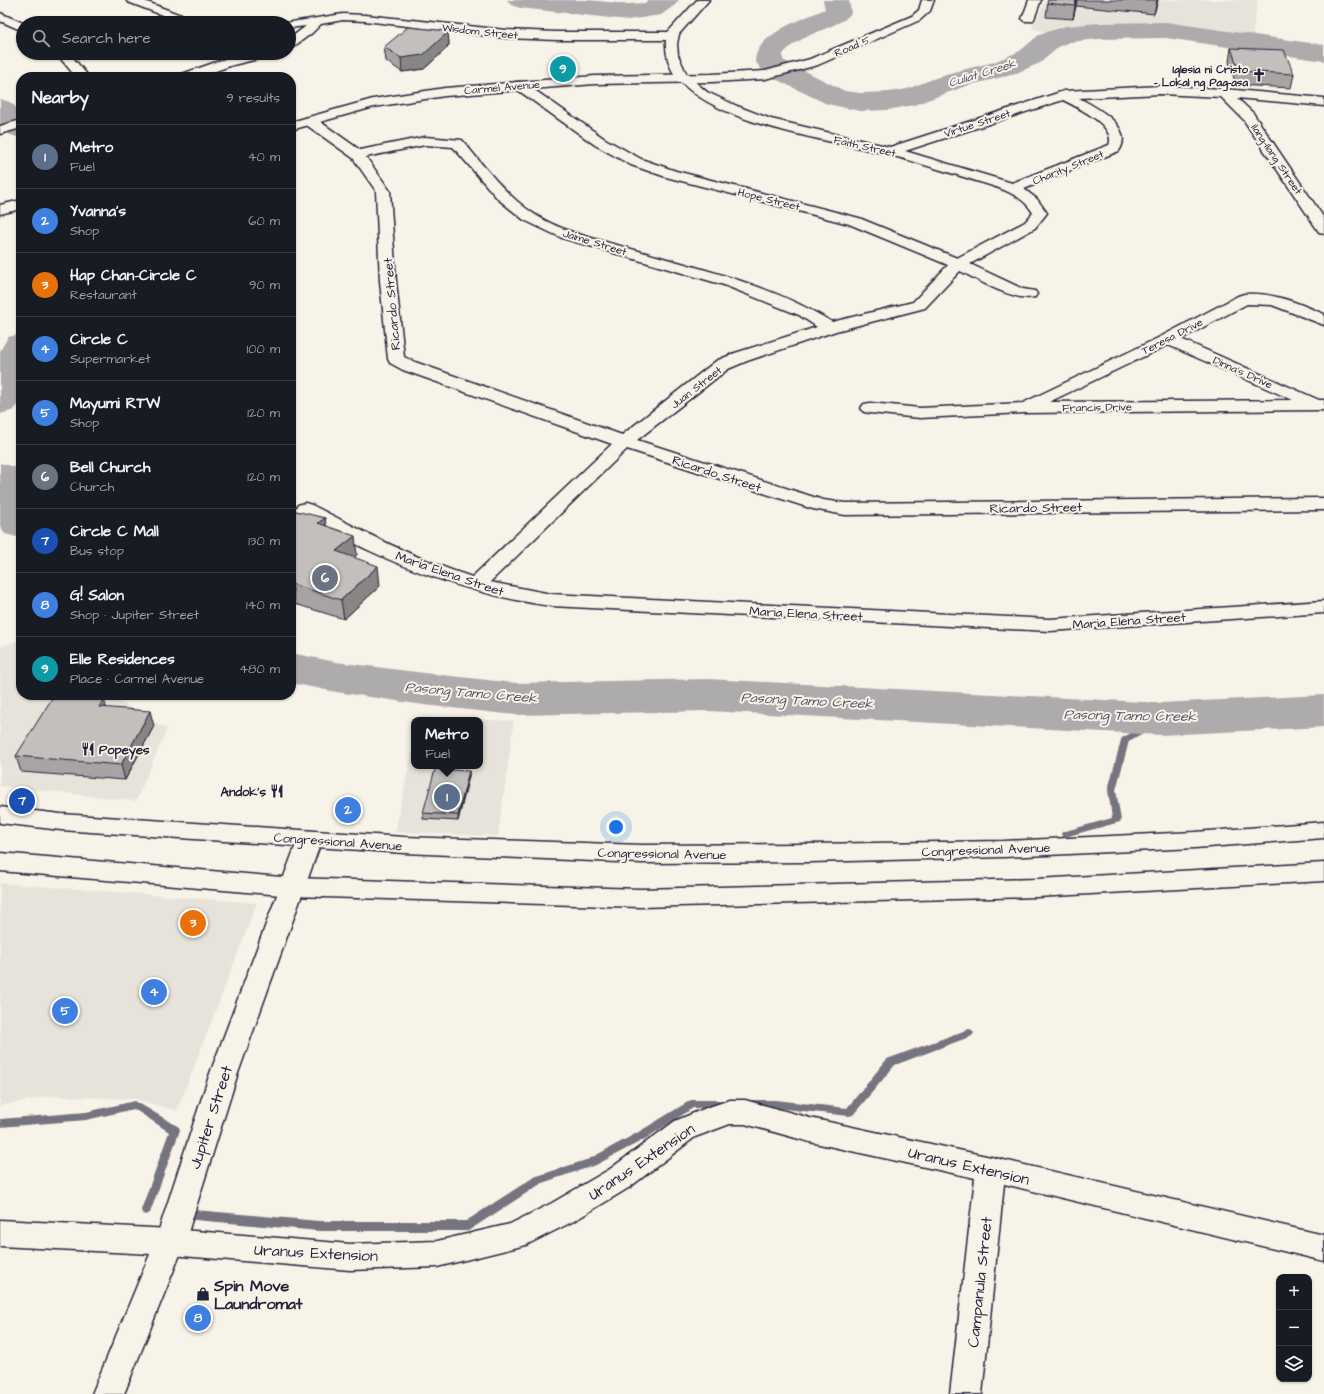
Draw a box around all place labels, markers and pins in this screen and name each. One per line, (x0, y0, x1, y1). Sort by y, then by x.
pin: 9 (550, 54, 576, 84)
place label: Iglesia ni Cristo - Lokal ng Pag-asa (1154, 62, 1249, 92)
church icon: Iglesia ni Cristo - Lokal ng Pag-asa (1251, 67, 1267, 83)
pin: 6 (312, 563, 338, 593)
restaurant icon: Popeyes (80, 741, 96, 757)
place label: Popeyes (99, 741, 150, 760)
pin: 1 (434, 782, 460, 812)
place label: Andok's (221, 783, 266, 801)
restaurant icon: Andok's (269, 783, 285, 799)
pin: 7 (9, 786, 35, 816)
pin: 2 (335, 795, 361, 825)
pin: 3 (180, 908, 206, 938)
pin: 4 (141, 977, 167, 1007)
pin: 5 (52, 996, 78, 1026)
place label: Spin Move Laundromat (213, 1275, 303, 1315)
shop icon: Spin Move Laundromat (195, 1286, 211, 1302)
pin: 8 (185, 1303, 211, 1333)

